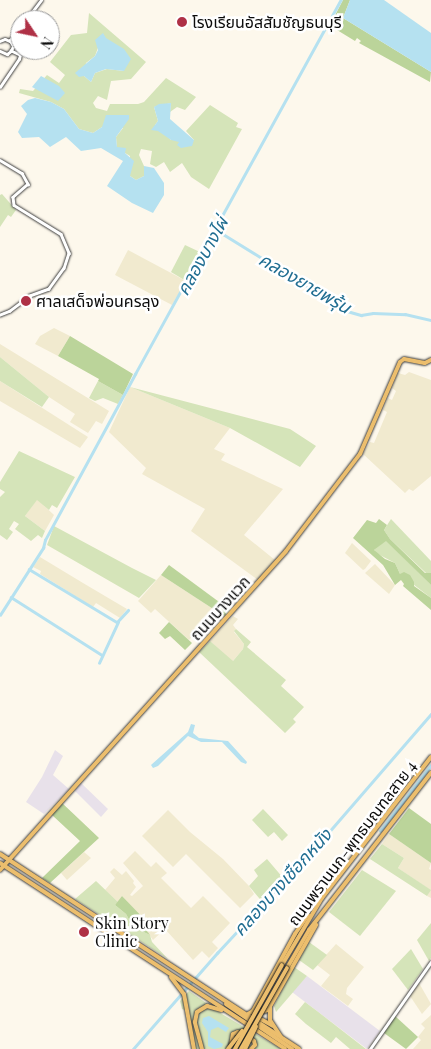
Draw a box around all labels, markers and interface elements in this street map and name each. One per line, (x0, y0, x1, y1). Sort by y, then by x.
north arrow (10, 10, 60, 60)
place label: โรงเรียนอัสสัมชัญธนบุรี (192, 12, 341, 32)
marker: โรงเรียนอัสสัมชัญธนบุรี (176, 16, 188, 28)
text: N (36, 34, 58, 53)
water label: คลองบางไผ่ (172, 213, 232, 299)
water label: คลองยายพรุ้น (255, 248, 355, 318)
place label: ศาลเสด็จพ่อนครลุง (36, 291, 159, 311)
marker: ศาลเสด็จพ่อนครลุง (20, 295, 32, 307)
street label: ถนนบางแวก (186, 572, 254, 644)
street label: ถนนพรานนก-พุทธมณฑลสาย 4 (284, 757, 420, 929)
water label: คลองบางเชือกหนัง (228, 824, 336, 940)
place label: Skin Story Clinic (95, 913, 169, 951)
marker: Skin Story Clinic (77, 925, 91, 939)

